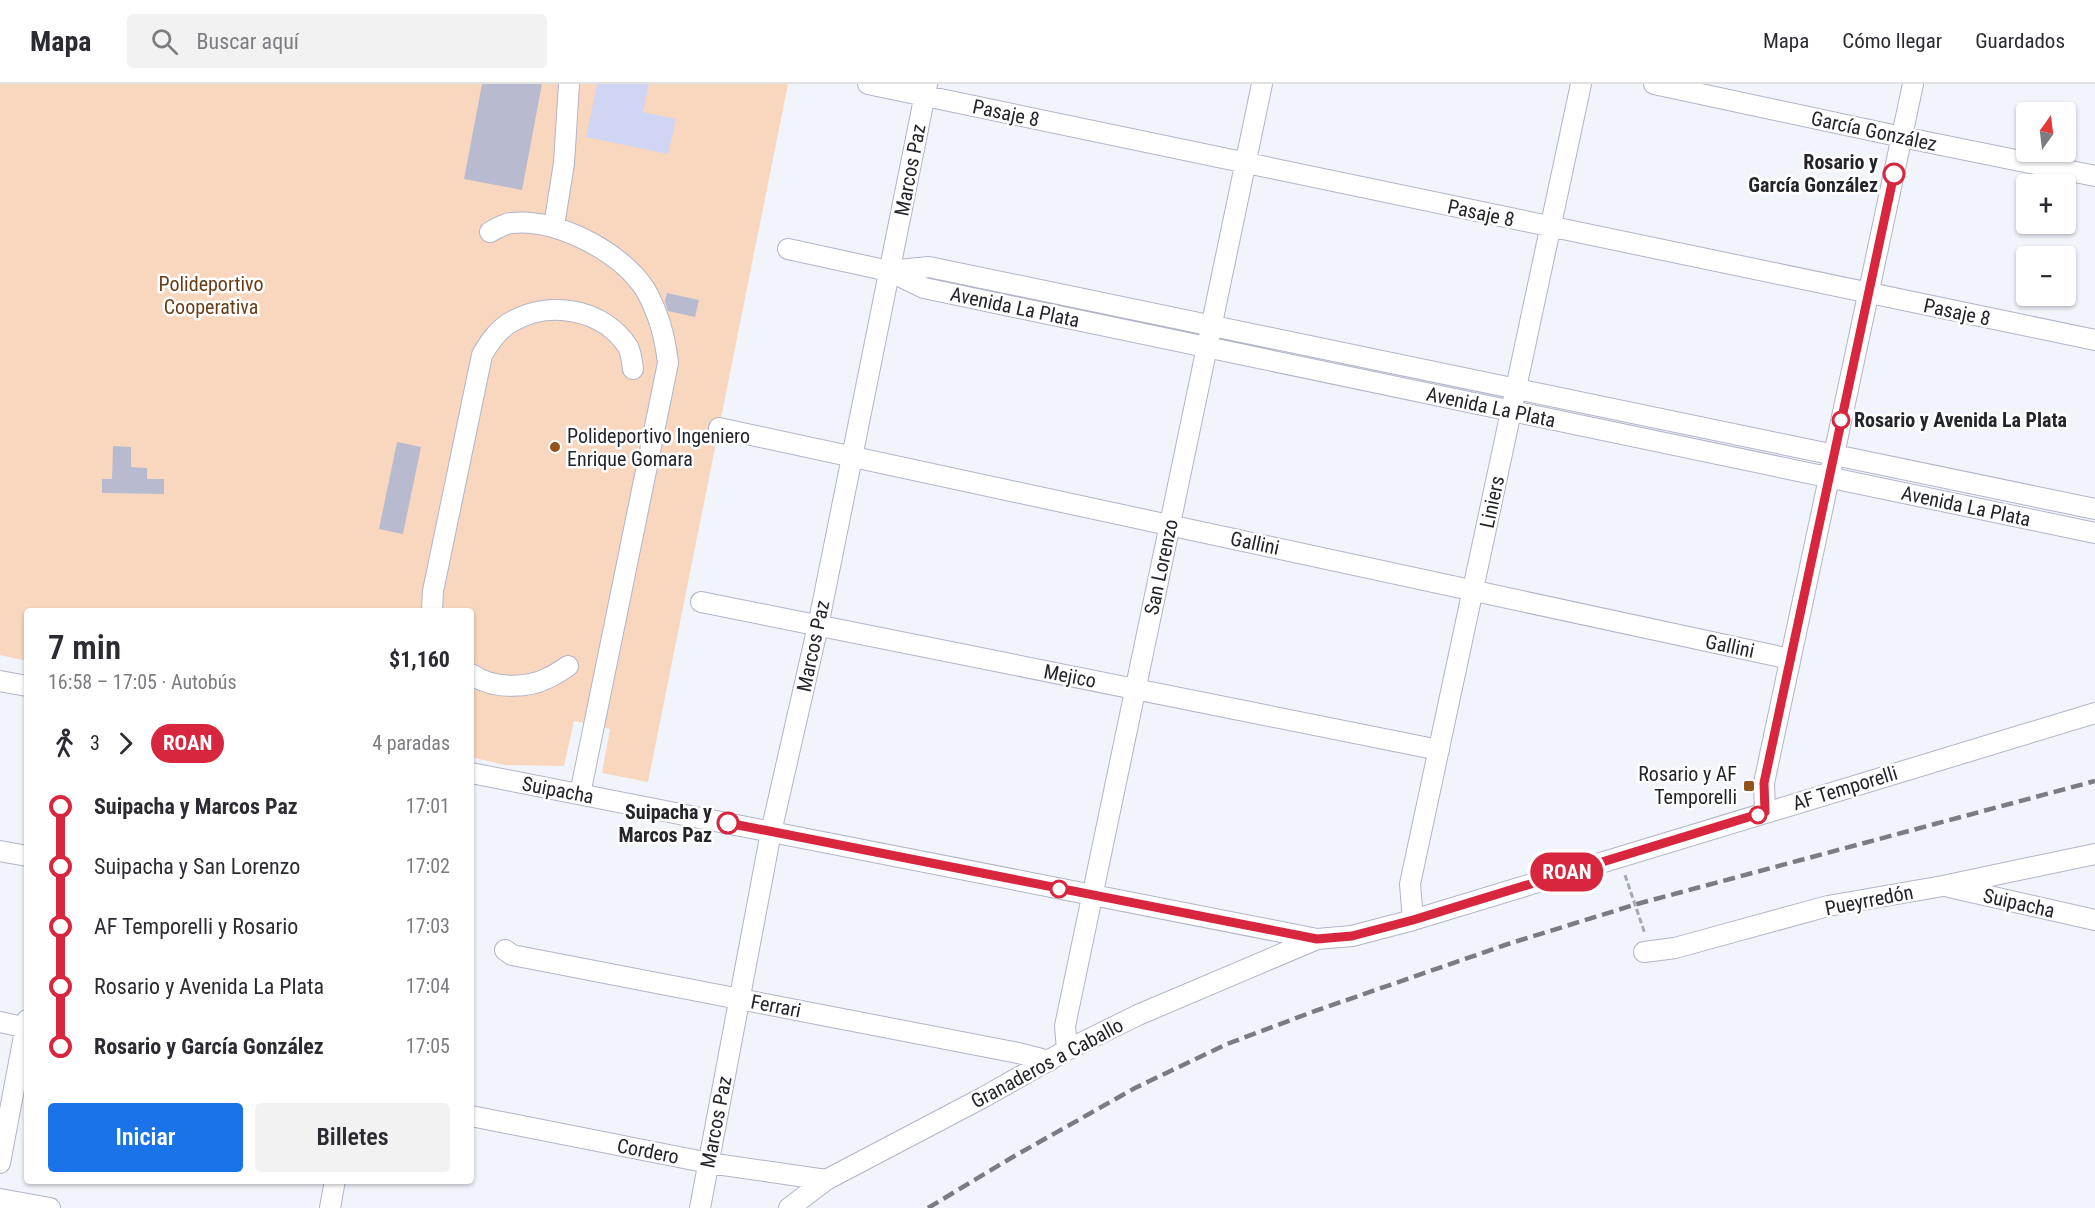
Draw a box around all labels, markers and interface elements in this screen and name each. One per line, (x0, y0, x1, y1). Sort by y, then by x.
search box (127, 14, 547, 68)
text: Mapa (30, 25, 91, 58)
icon: search (148, 25, 181, 58)
text: Buscar aquí (196, 29, 299, 54)
text: Mapa (1763, 29, 1809, 53)
text: Cómo llegar (1842, 29, 1942, 53)
text: Guardados (1975, 29, 2065, 53)
street label: Pasaje 8 (970, 94, 1042, 132)
north arrow (2016, 102, 2076, 162)
map controls (2016, 102, 2076, 306)
street label: García González (1809, 106, 1939, 156)
street label: Marcos Paz (889, 122, 931, 218)
place label: Rosario y García González (1748, 150, 1878, 197)
marker: Rosario y García González (1883, 163, 1905, 185)
button: + (2016, 174, 2076, 234)
street label: Pasaje 8 (1445, 194, 1517, 232)
button: − (2016, 246, 2076, 306)
park label: Polideportivo Cooperativa (159, 272, 263, 319)
street label: Avenida La Plata (948, 282, 1082, 332)
street label: Pasaje 8 (1921, 293, 1993, 331)
street label: Avenida La Plata (1424, 382, 1558, 432)
place label: Rosario y Avenida La Plata (1854, 408, 2067, 432)
marker: Rosario y Avenida La Plata (1832, 411, 1850, 429)
place label: Polideportivo Ingeniero Enrique Gomara (567, 424, 750, 471)
marker: Polideportivo Ingeniero Enrique Gomara (548, 440, 562, 454)
street label: Liniers (1475, 474, 1509, 530)
street label: Avenida La Plata (1899, 481, 2033, 531)
street label: San Lorenzo (1139, 517, 1183, 617)
street label: Gallini (1228, 526, 1282, 560)
street label: Marcos Paz (792, 598, 834, 694)
text: 7 min (48, 628, 121, 667)
street label: Gallini (1703, 629, 1757, 663)
text: $1,160 (389, 647, 450, 672)
street label: Mejico (1042, 659, 1098, 693)
text: 16:58 – 17:05 · Autobús (48, 670, 237, 694)
icon: walk (48, 727, 81, 760)
icon: forward (109, 727, 142, 760)
text: 3 (90, 731, 100, 755)
text: ROAN (163, 731, 212, 755)
text: 4 paradas (372, 731, 450, 755)
street label: AF Temporelli (1790, 761, 1900, 815)
place label: Rosario y AF Temporelli (1638, 762, 1737, 809)
street label: Suipacha (520, 771, 596, 809)
marker: Rosario y AF Temporelli (1742, 779, 1756, 793)
text: Suipacha y Marcos Paz (94, 794, 298, 819)
text: 17:01 (406, 794, 450, 818)
place label: Suipacha y Marcos Paz (618, 800, 712, 847)
unlabelled marker (1749, 806, 1767, 824)
marker: Suipacha y Marcos Paz (717, 812, 739, 834)
line badge: ROAN (1525, 852, 1609, 892)
text: Suipacha y San Lorenzo (94, 854, 300, 879)
text: 17:02 (406, 854, 450, 878)
text: ROAN (1542, 860, 1592, 884)
unlabelled marker (1050, 880, 1068, 898)
street label: Pueyrredón (1823, 880, 1915, 920)
street label: Suipacha (1981, 883, 2057, 923)
text: AF Temporelli y Rosario (94, 914, 298, 939)
text: 17:03 (406, 914, 450, 938)
text: Rosario y Avenida La Plata (94, 974, 324, 999)
text: 17:04 (406, 974, 450, 998)
street label: Ferrari (749, 989, 803, 1023)
street label: Granaderos a Caballo (967, 1013, 1127, 1113)
text: Rosario y García González (94, 1034, 324, 1059)
text: 17:05 (406, 1034, 450, 1058)
street label: Marcos Paz (695, 1074, 737, 1170)
button: Iniciar (48, 1103, 243, 1172)
button: Billetes (255, 1103, 450, 1172)
street label: Cordero (615, 1133, 681, 1169)

